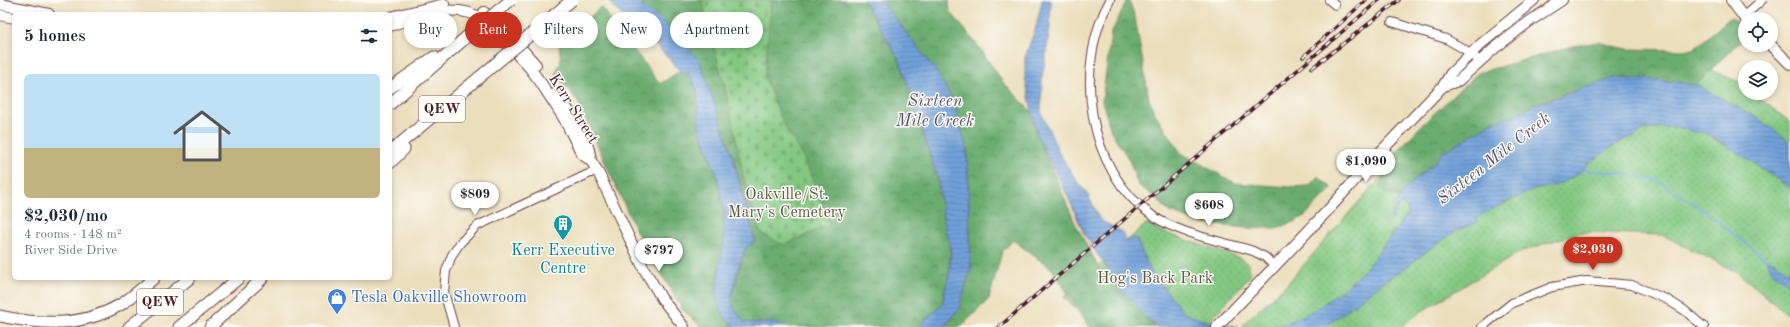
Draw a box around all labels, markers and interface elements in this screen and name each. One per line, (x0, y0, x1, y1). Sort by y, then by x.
chip: Buy (404, 12, 457, 48)
chip: Rent (465, 12, 522, 48)
chip: Filters (530, 12, 598, 48)
chip: New (606, 12, 662, 48)
chip: Apartment (670, 12, 763, 48)
map controls (1738, 12, 1778, 100)
button: locate (1738, 12, 1778, 52)
icon: filters (358, 25, 380, 47)
text: 5 homes (24, 28, 86, 45)
button: layers (1738, 60, 1778, 100)
street label: Kerr Street (545, 71, 601, 147)
water label: Sixteen Mile Creek (895, 93, 974, 130)
road number: QEW (419, 96, 465, 122)
icon: home (166, 100, 238, 172)
water label: Sixteen Mile Creek (1434, 110, 1554, 208)
pin: $1,090 (1333, 149, 1399, 183)
text: $1,090 (1345, 155, 1387, 168)
pin: $809 (451, 182, 499, 216)
park label: Oakville/St. Mary's Cemetery (728, 187, 846, 221)
text: $809 (460, 188, 490, 201)
pin: $608 (1185, 193, 1233, 227)
text: $608 (1194, 199, 1224, 212)
text: $2,030/mo (24, 208, 108, 225)
building icon: Kerr Executive Centre (552, 213, 574, 241)
text: 4 rooms · 148 m² (24, 228, 122, 241)
pin: $2,030 (1560, 237, 1626, 271)
pin: $797 (635, 238, 683, 272)
place label: Kerr Executive Centre (511, 243, 615, 277)
text: $2,030 (1572, 243, 1614, 256)
text: River Side Drive (24, 244, 117, 257)
text: $797 (644, 244, 674, 257)
park label: Hog's Back Park (1097, 271, 1213, 287)
shop icon: Tesla Oakville Showroom (326, 287, 348, 315)
road number: QEW (137, 289, 183, 315)
place label: Tesla Oakville Showroom (351, 290, 527, 306)

